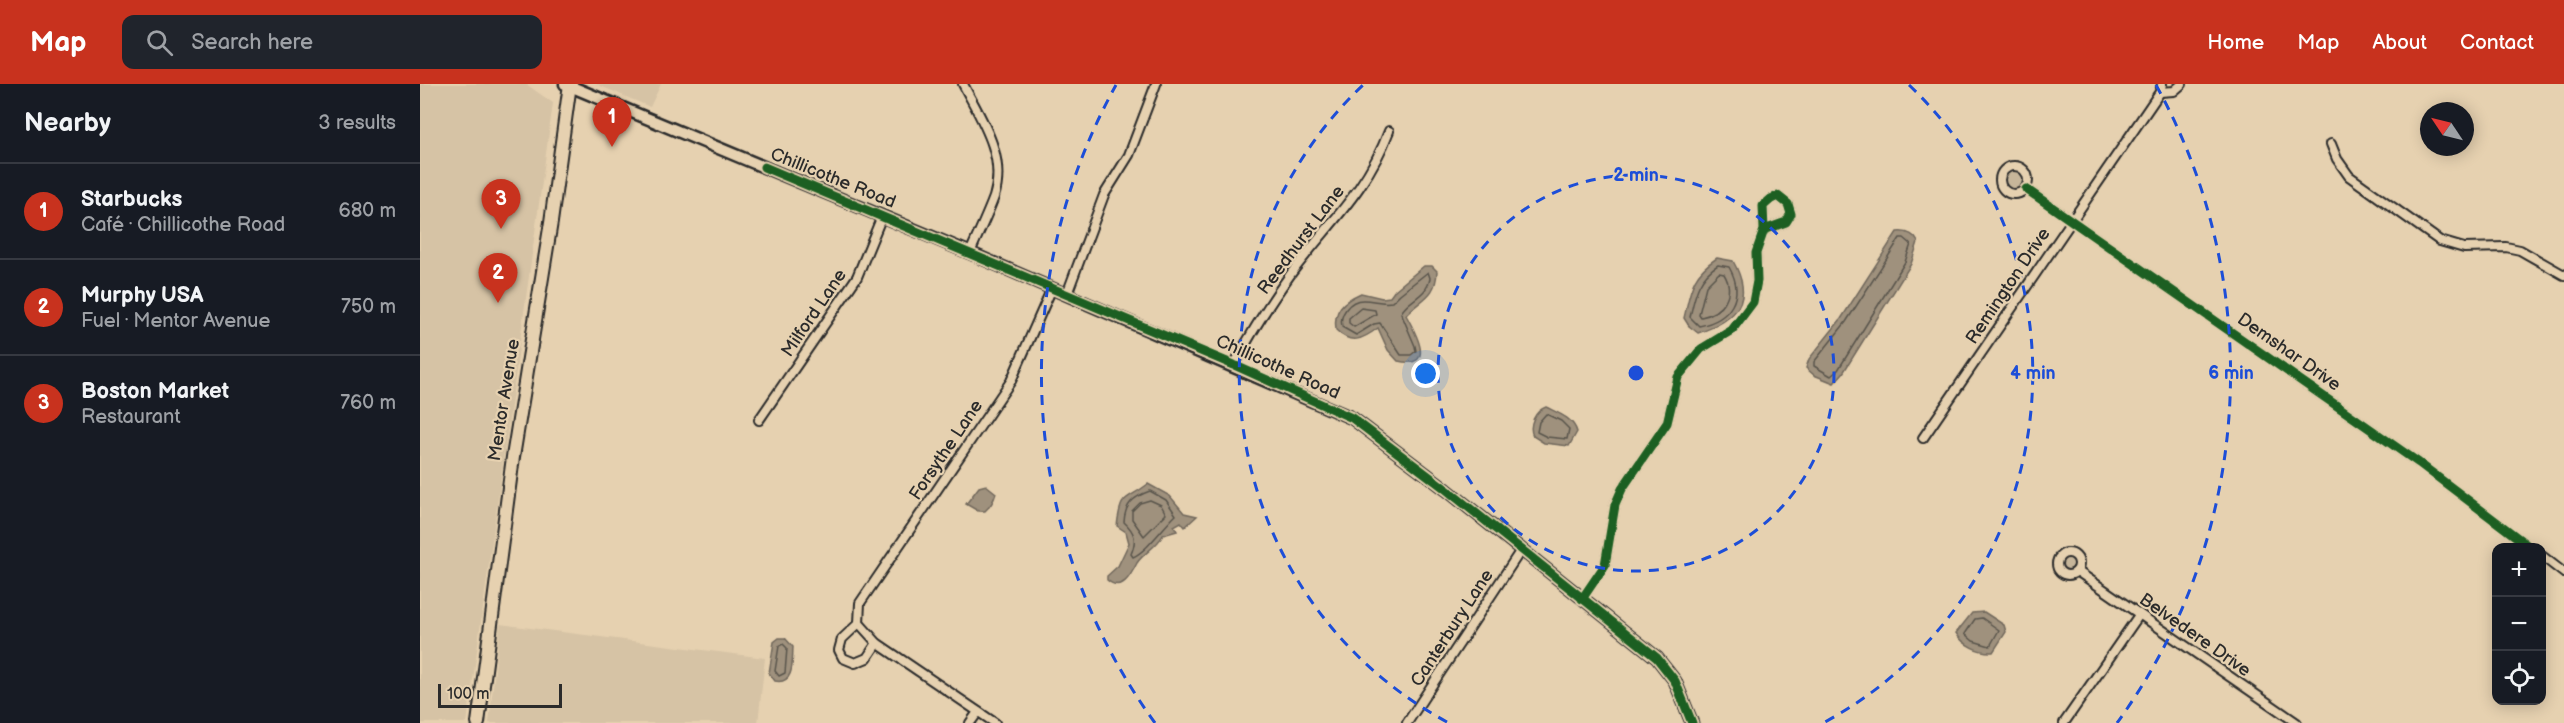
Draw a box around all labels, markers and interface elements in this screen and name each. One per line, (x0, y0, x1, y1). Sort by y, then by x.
search box (122, 15, 542, 69)
text: Map (30, 26, 86, 59)
icon: search (143, 26, 176, 59)
text: Search here (191, 29, 313, 56)
text: Home (2207, 30, 2264, 55)
text: Map (2297, 30, 2339, 55)
text: About (2372, 30, 2427, 55)
text: Contact (2460, 30, 2534, 55)
pin: 1 (592, 98, 632, 147)
north arrow (2420, 102, 2474, 156)
text: Nearby (24, 108, 111, 139)
text: 3 results (318, 111, 396, 135)
street label: Chillicothe Road (767, 143, 899, 213)
text: 2 min (1613, 165, 1659, 186)
pin: 3 (482, 180, 520, 229)
street label: Reedhurst Lane (1253, 181, 1349, 299)
text: Starbucks (81, 186, 182, 213)
text: 1 (39, 199, 48, 223)
text: 680 m (338, 199, 396, 223)
text: Café · Chillicothe Road (81, 213, 285, 237)
street label: Remington Drive (1961, 224, 2055, 348)
pin: 2 (478, 254, 518, 303)
street label: Milford Lane (777, 265, 851, 361)
text: Murphy USA (81, 282, 204, 309)
text: 2 (38, 295, 49, 319)
text: 750 m (341, 295, 396, 319)
text: Fuel · Mentor Avenue (81, 309, 270, 333)
street label: Demshar Drive (2233, 309, 2345, 396)
street label: Chillicothe Road (1213, 330, 1343, 404)
street label: Mentor Avenue (484, 337, 524, 463)
your location (1411, 359, 1440, 388)
centre of rings (1626, 363, 1646, 383)
text: 4 min (2010, 363, 2056, 384)
text: 6 min (2208, 363, 2254, 384)
text: Boston Market (81, 378, 229, 405)
text: 3 (38, 391, 49, 415)
text: 760 m (340, 391, 396, 415)
street label: Forsythe Lane (905, 396, 987, 504)
text: Restaurant (81, 405, 181, 429)
map controls (2492, 543, 2546, 705)
button: + (2492, 543, 2546, 597)
street label: Canterbury Lane (1406, 565, 1498, 690)
street label: Belvedere Drive (2135, 589, 2255, 681)
button: − (2492, 597, 2546, 651)
button: locate (2492, 651, 2546, 705)
scale bar (438, 681, 562, 708)
text: 100 m (447, 685, 490, 704)

